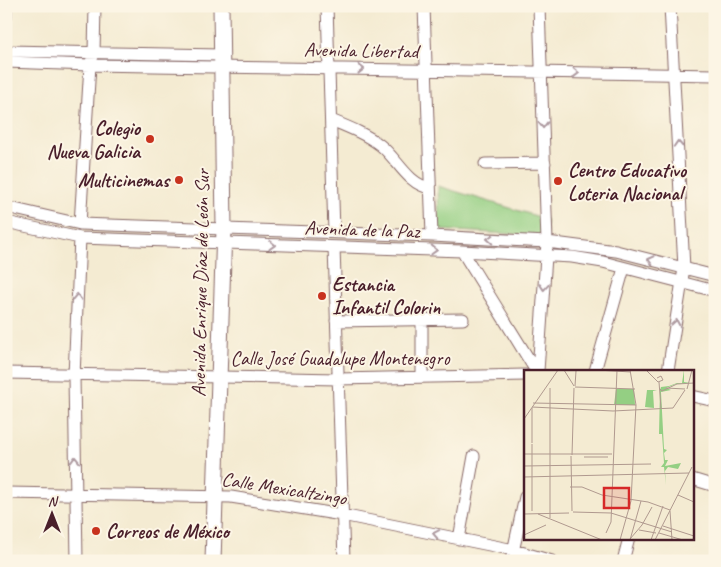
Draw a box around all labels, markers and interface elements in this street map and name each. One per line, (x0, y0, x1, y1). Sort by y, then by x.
street label: Avenida Libertad (304, 37, 421, 64)
one-way arrow (357, 64, 365, 74)
one-way arrow (572, 68, 580, 78)
place label: Colegio Nueva Galicia (47, 116, 142, 164)
one-way arrow (538, 122, 548, 129)
marker: Colegio Nueva Galicia (144, 133, 156, 145)
one-way arrow (672, 139, 683, 147)
place label: Centro Educativo Loteria Nacional (568, 158, 688, 206)
street label: Avenida Enrique Díaz de León Sur (186, 167, 215, 397)
place label: Multicinemas (78, 168, 171, 193)
marker: Multicinemas (173, 174, 185, 186)
marker: Centro Educativo Loteria Nacional (552, 175, 564, 187)
street label: Avenida de la Paz (304, 215, 422, 244)
one-way arrow (486, 233, 494, 244)
one-way arrow (268, 240, 276, 250)
one-way arrow (430, 244, 438, 255)
one-way arrow (647, 255, 655, 265)
place label: Estancia Infantil Colorin (332, 272, 441, 320)
one-way arrow (539, 284, 550, 292)
marker: Estancia Infantil Colorin (316, 290, 328, 302)
one-way arrow (72, 293, 83, 301)
one-way arrow (671, 318, 681, 327)
street label: Calle José Guadalupe Montenegro (231, 346, 450, 371)
inset map (524, 370, 694, 540)
one-way arrow (70, 455, 80, 463)
street label: Calle Mexicaltzingo (220, 466, 349, 511)
north arrow (28, 490, 78, 540)
text: N (48, 493, 59, 510)
place label: Correos de México (106, 519, 231, 544)
marker: Correos de México (90, 525, 102, 537)
one-way arrow (431, 530, 440, 540)

